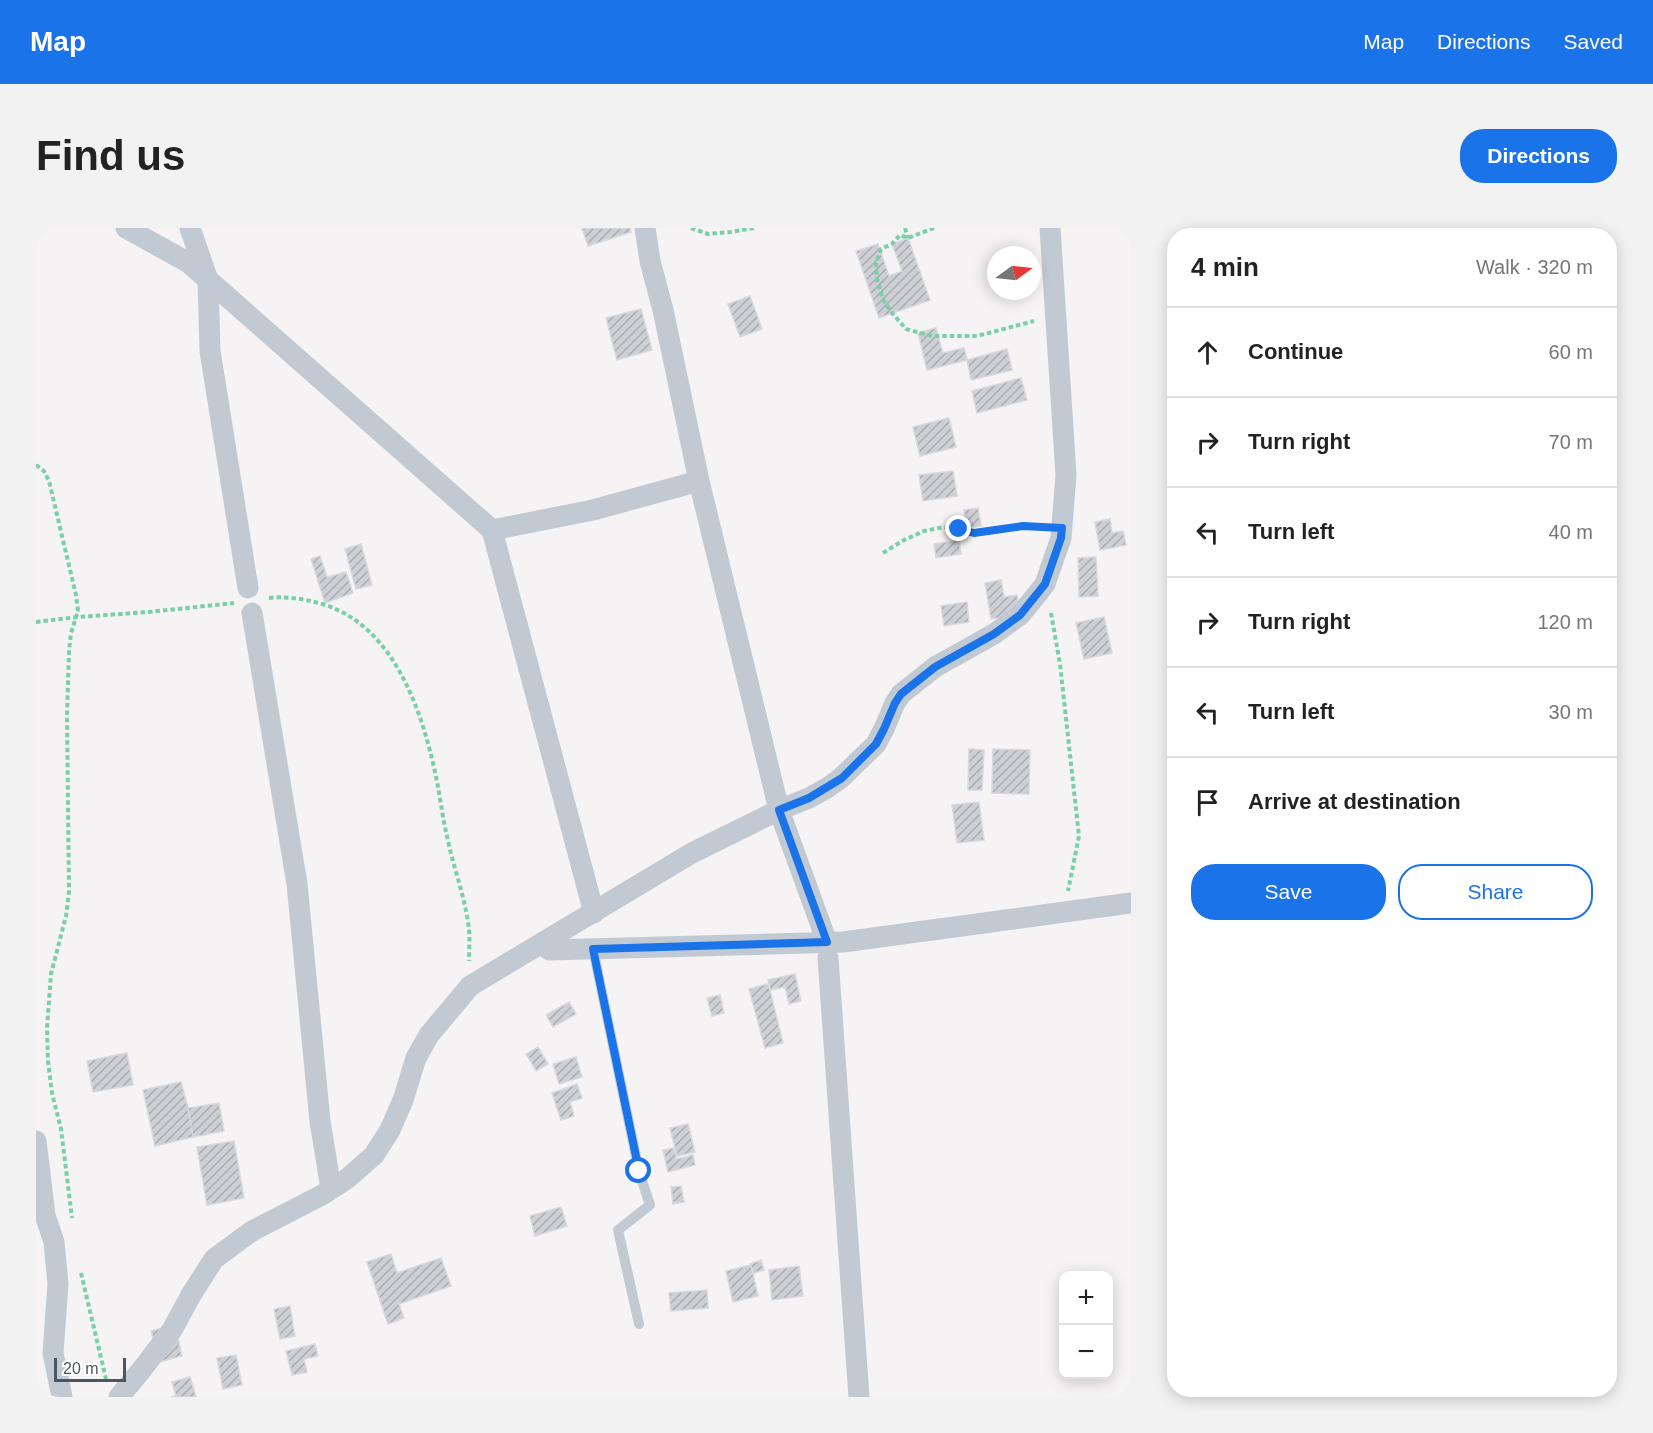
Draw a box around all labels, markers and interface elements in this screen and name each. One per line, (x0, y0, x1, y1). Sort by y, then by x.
text: Map (30, 26, 86, 57)
text: Map (1363, 30, 1404, 53)
text: Directions (1437, 30, 1530, 53)
text: Saved (1563, 30, 1623, 53)
button: Directions (1460, 129, 1617, 183)
text: Find us (36, 132, 185, 179)
north arrow (987, 246, 1041, 300)
text: 4 min (1191, 252, 1259, 282)
text: Walk · 320 m (1476, 256, 1593, 278)
icon: ahead (1191, 336, 1224, 369)
text: Continue (1248, 339, 1343, 364)
text: 60 m (1549, 341, 1593, 363)
icon: right (1191, 426, 1224, 459)
text: Turn right (1248, 429, 1350, 454)
text: 70 m (1549, 431, 1593, 453)
route end (945, 515, 971, 541)
icon: left (1191, 516, 1224, 549)
text: Turn left (1248, 519, 1334, 544)
text: 40 m (1549, 521, 1593, 543)
icon: right (1191, 606, 1224, 639)
text: Turn right (1248, 609, 1350, 634)
text: 120 m (1537, 611, 1593, 633)
icon: left (1191, 696, 1224, 729)
text: Turn left (1248, 699, 1334, 724)
text: 30 m (1549, 701, 1593, 723)
icon: arrive (1191, 786, 1224, 819)
text: Arrive at destination (1248, 789, 1461, 814)
button: Save (1191, 864, 1386, 920)
button: Share (1398, 864, 1593, 920)
route start (625, 1157, 651, 1183)
map controls (1059, 1271, 1113, 1379)
button: + (1059, 1271, 1113, 1325)
button: − (1059, 1325, 1113, 1379)
scale bar (54, 1355, 126, 1382)
text: 20 m (63, 1360, 99, 1377)

